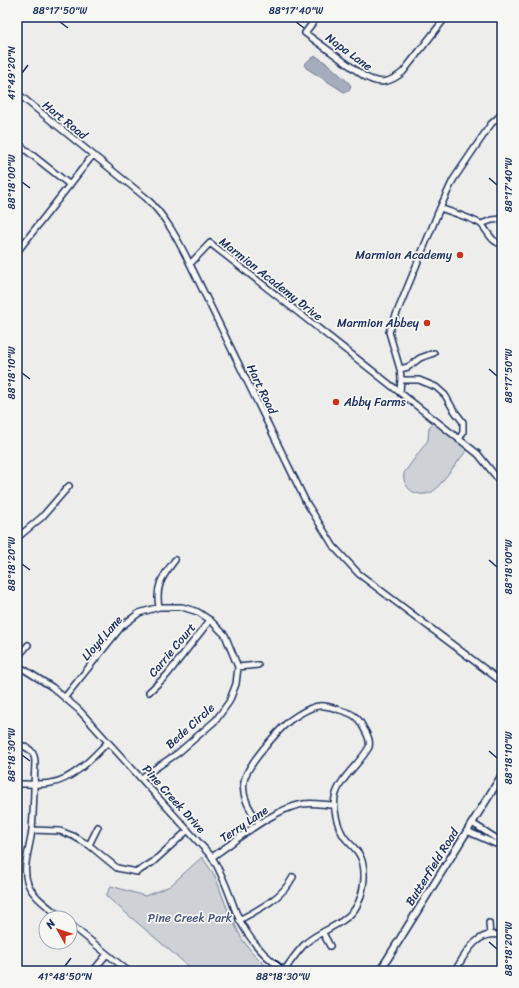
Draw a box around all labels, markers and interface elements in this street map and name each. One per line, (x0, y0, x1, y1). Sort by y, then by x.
text: 88°17'50"W (33, 2, 87, 20)
text: 88°17'40"W (269, 2, 324, 20)
street label: Napa Lane (321, 27, 377, 77)
text: 41°49'20"N (3, 46, 21, 100)
street label: Hart Road (37, 95, 93, 146)
text: 88°18'00"W (3, 154, 21, 209)
text: 88°17'40"W (500, 157, 518, 212)
street label: Marmion Academy Drive (214, 231, 328, 327)
place label: Marmion Academy (355, 244, 453, 266)
marker: Marmion Academy (455, 250, 465, 260)
place label: Marmion Abbey (337, 312, 420, 334)
marker: Marmion Abbey (422, 318, 432, 328)
text: 88°18'10"W (3, 346, 21, 399)
text: 88°17'50"W (500, 349, 518, 403)
street label: Hart Road (240, 360, 284, 418)
place label: Abby Farms (343, 391, 406, 413)
marker: Abby Farms (331, 397, 341, 407)
text: 88°18'20"W (3, 537, 21, 591)
text: 88°18'00"W (500, 539, 518, 594)
street label: Lloyd Lane (76, 610, 128, 666)
street label: Carrie Court (142, 618, 202, 682)
street label: Bede Circle (160, 698, 220, 754)
text: 88°18'30"W (3, 728, 21, 782)
text: 88°18'10"W (500, 731, 518, 784)
street label: Pine Creek Drive (137, 759, 211, 839)
street label: Terry Lane (215, 799, 273, 848)
street label: Butterfield Road (399, 822, 466, 910)
park label: Pine Creek Park (148, 907, 233, 929)
north arrow (38, 910, 78, 950)
text: N (40, 915, 61, 934)
text: 88°18'20"W (500, 922, 518, 976)
text: 41°48'50"N (38, 968, 92, 986)
text: 88°18'30"W (256, 968, 310, 986)

